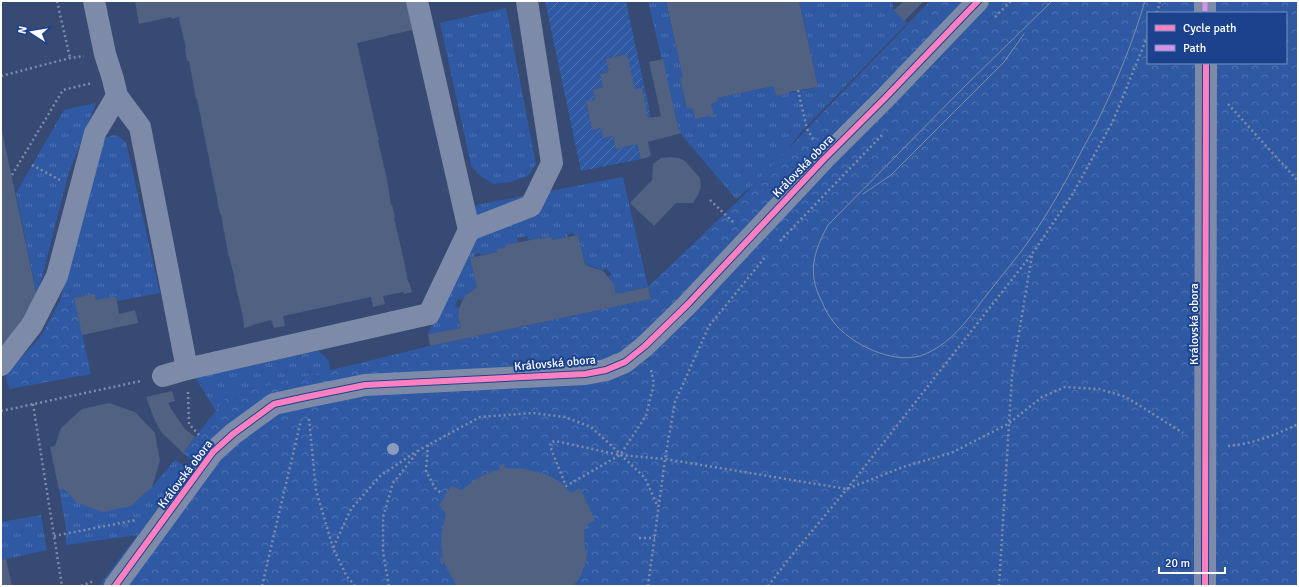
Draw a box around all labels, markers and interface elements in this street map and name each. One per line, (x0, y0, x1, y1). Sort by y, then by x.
north arrow (12, 12, 52, 52)
legend (1147, 12, 1287, 64)
text: Cycle path (1183, 21, 1236, 36)
text: N (16, 25, 30, 35)
text: Path (1183, 41, 1206, 56)
street label: Královská obora (770, 132, 837, 201)
street label: Královská obora (1187, 283, 1202, 365)
street label: Královská obora (514, 352, 596, 375)
street label: Královská obora (155, 437, 216, 511)
scale bar (1159, 549, 1225, 575)
text: 20 m (1165, 556, 1190, 571)

